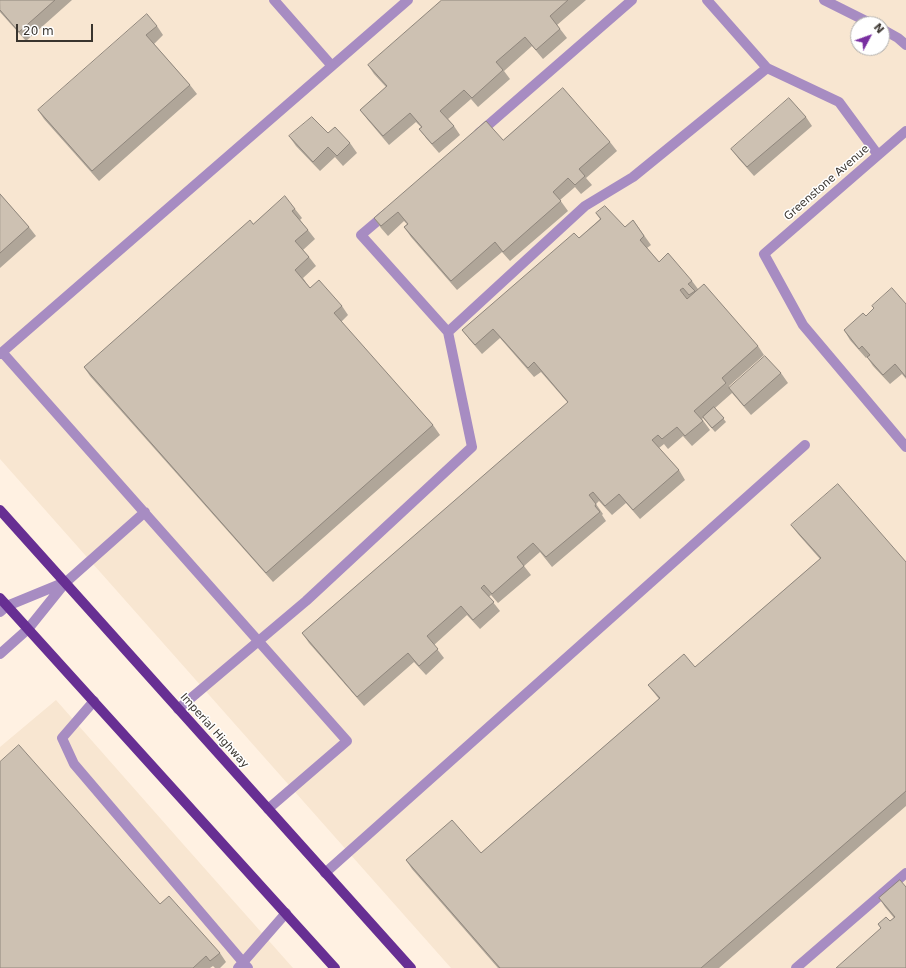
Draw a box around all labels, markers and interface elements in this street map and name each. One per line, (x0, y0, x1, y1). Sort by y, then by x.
scale bar (18, 16, 95, 42)
north arrow (850, 16, 890, 56)
text: N (871, 21, 887, 36)
text: 20 m (23, 24, 54, 38)
street label: Greenstone Avenue (782, 143, 872, 223)
street label: Imperial Highway (177, 691, 251, 771)

